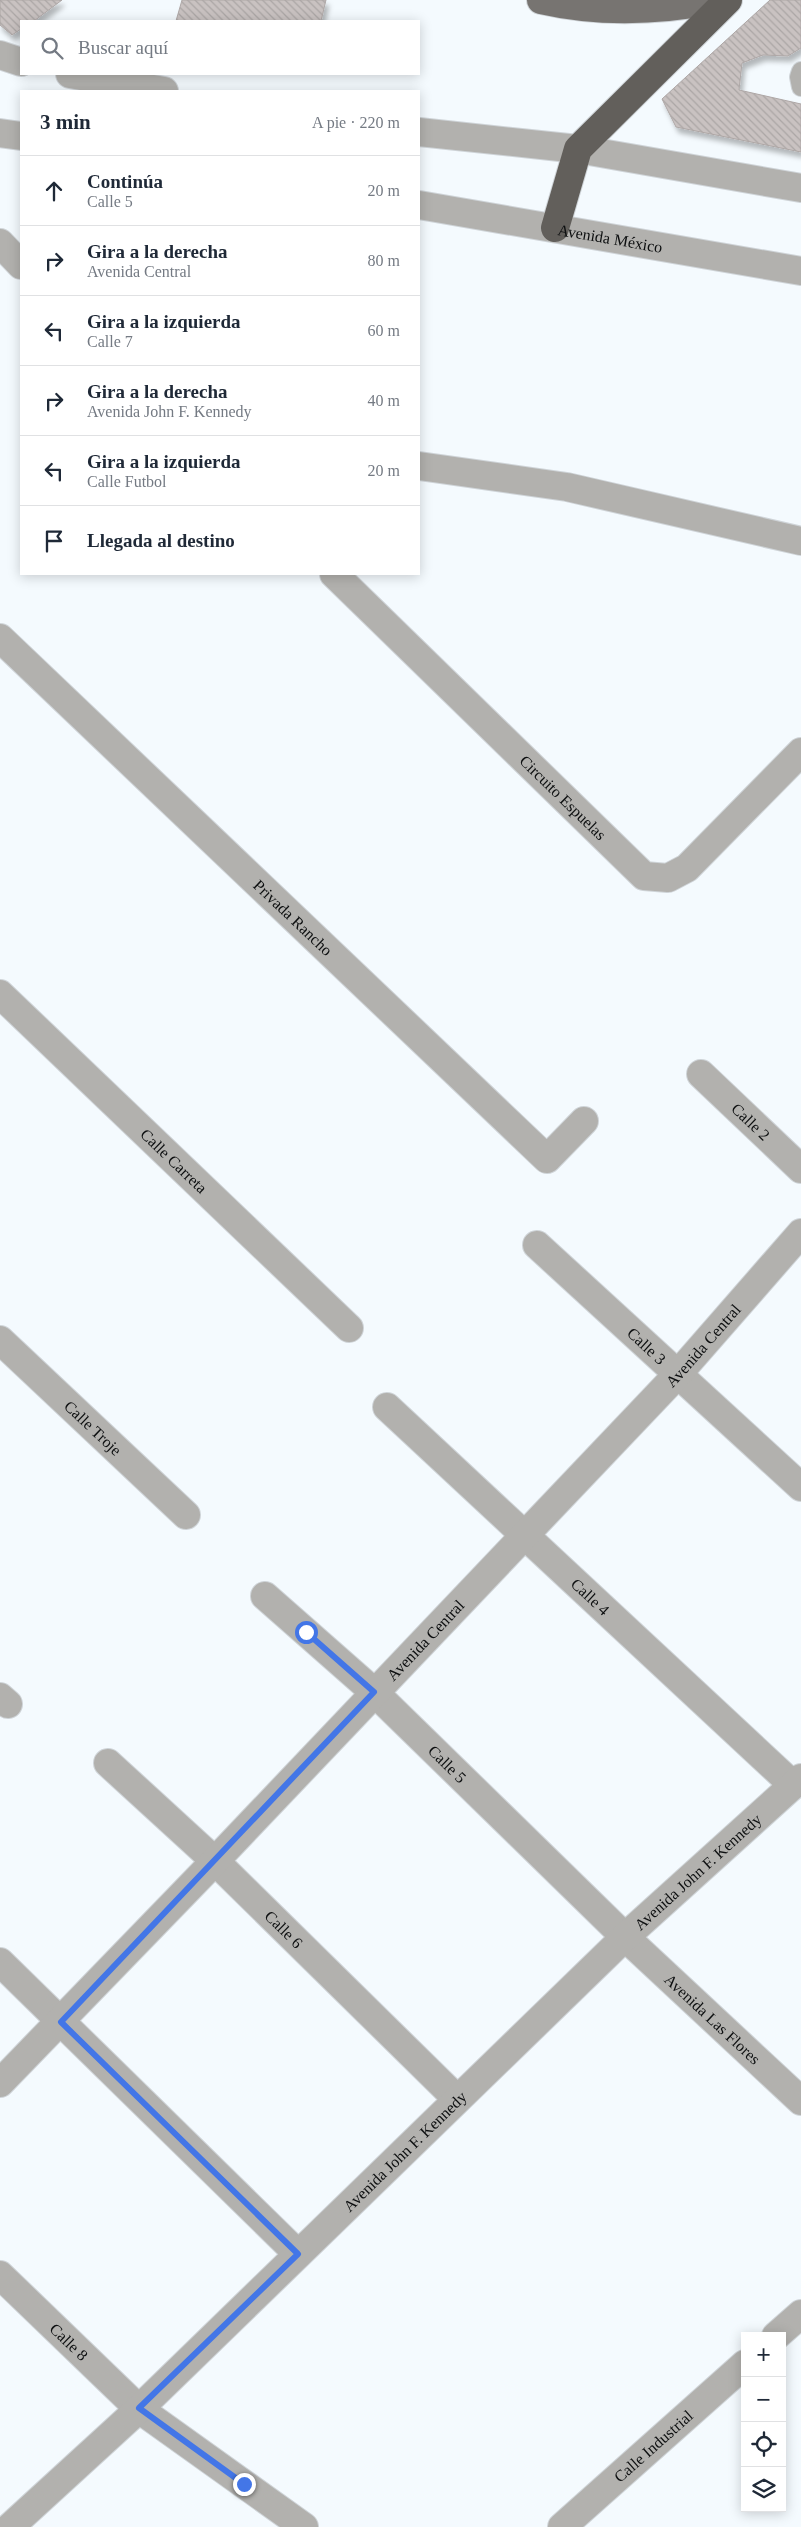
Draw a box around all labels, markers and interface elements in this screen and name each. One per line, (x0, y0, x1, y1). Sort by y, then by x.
search box (20, 20, 420, 75)
icon: search (38, 34, 66, 62)
text: Buscar aquí (78, 37, 168, 58)
text: 3 min (40, 110, 91, 134)
text: A pie · 220 m (312, 114, 400, 131)
text: Continúa (87, 171, 163, 192)
icon: ahead (40, 177, 68, 205)
text: 20 m (368, 182, 400, 199)
text: Calle 5 (87, 193, 133, 210)
street label: Avenida México (556, 221, 664, 256)
text: Gira a la derecha (87, 241, 228, 262)
icon: right (40, 247, 68, 275)
text: 80 m (368, 252, 400, 269)
text: Avenida Central (87, 263, 191, 280)
text: Gira a la izquierda (87, 311, 241, 332)
icon: left (40, 317, 68, 345)
text: 60 m (368, 322, 400, 339)
text: Calle 7 (87, 333, 133, 350)
text: Gira a la derecha (87, 381, 228, 402)
icon: right (40, 387, 68, 415)
text: 40 m (368, 392, 400, 409)
text: Avenida John F. Kennedy (87, 403, 252, 420)
text: Gira a la izquierda (87, 451, 241, 472)
icon: left (40, 457, 68, 485)
text: 20 m (368, 462, 400, 479)
text: Calle Futbol (87, 473, 167, 490)
icon: arrive (40, 527, 68, 555)
text: Llegada al destino (87, 530, 235, 551)
street label: Circuito Espuelas (516, 752, 609, 843)
street label: Privada Rancho (250, 876, 336, 959)
street label: Calle 2 (728, 1100, 773, 1144)
street label: Calle Carreta (137, 1125, 210, 1196)
street label: Avenida Central (662, 1300, 744, 1390)
street label: Calle 3 (624, 1324, 669, 1368)
street label: Calle Troje (61, 1397, 125, 1459)
street label: Calle 4 (568, 1575, 613, 1619)
street label: Avenida Central (383, 1596, 468, 1684)
route start (295, 1621, 318, 1644)
street label: Calle 5 (425, 1742, 470, 1786)
street label: Avenida John F. Kennedy (631, 1810, 765, 1933)
street label: Calle 6 (261, 1907, 306, 1951)
street label: Avenida Las Flores (661, 1971, 764, 2068)
street label: Avenida John F. Kennedy (340, 2088, 471, 2215)
street label: Calle 8 (46, 2320, 91, 2364)
map controls (741, 2332, 786, 2512)
button: + (741, 2332, 786, 2377)
button: − (741, 2377, 786, 2422)
street label: Calle Industrial (611, 2407, 697, 2486)
button: locate (741, 2422, 786, 2467)
button: layers (741, 2467, 786, 2512)
route end (233, 2473, 256, 2496)

